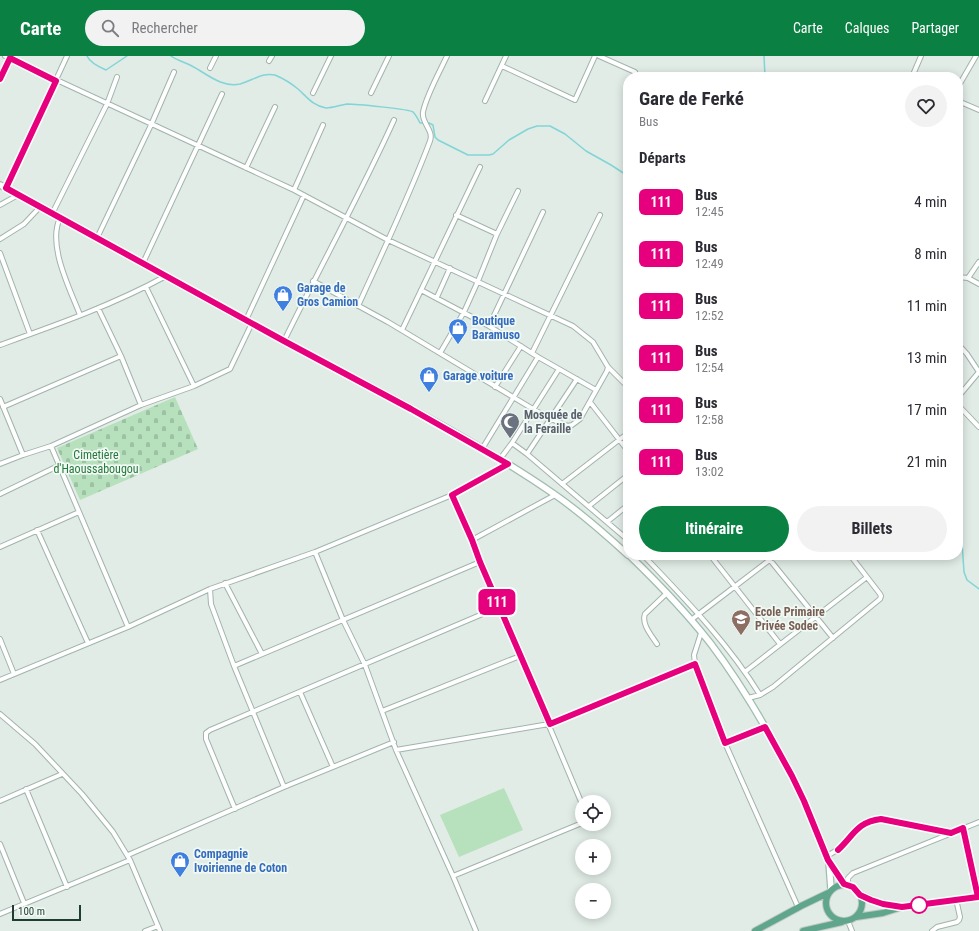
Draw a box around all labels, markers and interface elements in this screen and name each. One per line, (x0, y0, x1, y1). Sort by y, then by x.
search box (85, 10, 365, 46)
text: Carte (20, 17, 61, 40)
icon: search (99, 17, 121, 39)
text: Rechercher (131, 19, 198, 37)
text: Carte (793, 20, 823, 36)
text: Calques (845, 20, 889, 36)
text: Partager (911, 20, 959, 36)
button: heart (905, 85, 947, 127)
text: Gare de Ferké (639, 87, 744, 110)
text: Bus (639, 114, 658, 129)
text: Départs (639, 149, 686, 167)
text: Bus (695, 186, 718, 204)
text: 4 min (914, 193, 947, 211)
text: 111 (650, 194, 672, 210)
text: 12:45 (695, 204, 724, 219)
text: Bus (695, 238, 718, 256)
text: 8 min (914, 245, 947, 263)
text: 111 (650, 246, 672, 262)
text: 12:49 (695, 256, 724, 271)
place label: Garage de Gros Camion (297, 281, 358, 309)
shop icon: Garage de Gros Camion (272, 284, 294, 312)
text: Bus (695, 290, 718, 308)
text: 11 min (907, 297, 947, 315)
text: 111 (650, 298, 672, 314)
text: 12:52 (695, 308, 724, 323)
place label: Boutique Baramuso (472, 314, 520, 342)
shop icon: Boutique Baramuso (447, 317, 469, 345)
text: Bus (695, 342, 718, 360)
text: 13 min (907, 349, 947, 367)
text: 111 (650, 350, 672, 366)
text: 12:54 (695, 360, 724, 375)
shop icon: Garage voiture (418, 365, 440, 393)
place label: Garage voiture (443, 369, 513, 383)
text: Bus (695, 394, 718, 412)
text: 17 min (907, 401, 947, 419)
text: 111 (650, 402, 672, 418)
place label: Mosquée de la Feraille (524, 408, 583, 436)
mosque icon: Mosquée de la Feraille (499, 411, 521, 439)
text: 12:58 (695, 412, 724, 427)
text: Bus (695, 446, 718, 464)
park label: Cimetière d'Haoussabougou (53, 448, 139, 476)
text: 21 min (907, 453, 947, 471)
text: 111 (650, 454, 672, 470)
text: 13:02 (695, 464, 724, 479)
button: Itinéraire (639, 506, 789, 552)
button: Billets (797, 506, 947, 552)
line badge: 111 (474, 589, 520, 615)
text: 111 (486, 594, 508, 610)
place label: Ecole Primaire Privée Sodec (755, 605, 825, 633)
school or university icon: Ecole Primaire Privée Sodec (730, 608, 752, 636)
map controls (575, 795, 611, 919)
button: locate (575, 795, 611, 831)
button: + (575, 839, 611, 875)
place label: Compagnie Ivoirienne de Coton (194, 847, 287, 875)
shop icon: Compagnie Ivoirienne de Coton (169, 850, 191, 878)
button: − (575, 883, 611, 919)
unlabelled marker (910, 896, 928, 914)
scale bar (12, 903, 81, 922)
text: 100 m (18, 905, 45, 918)

